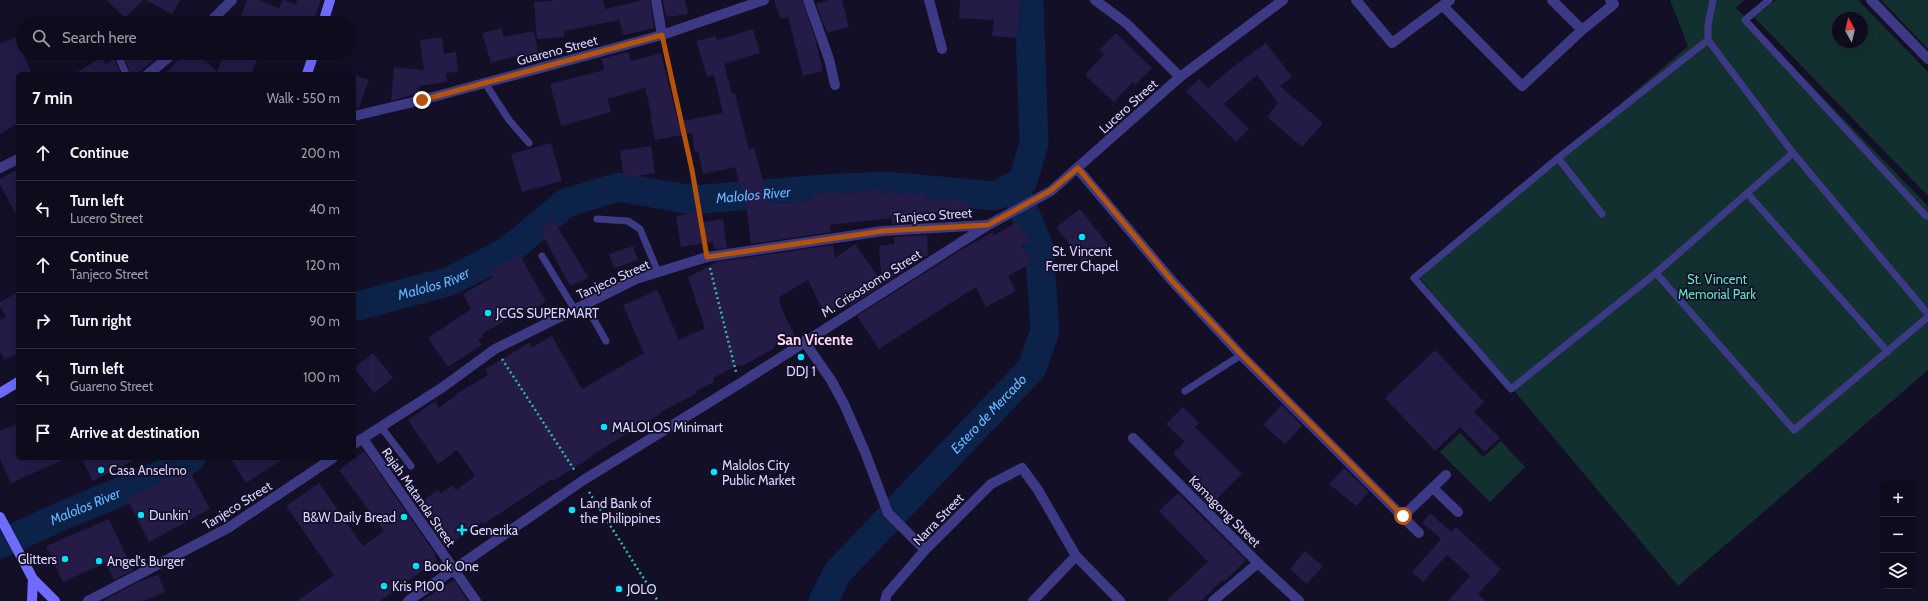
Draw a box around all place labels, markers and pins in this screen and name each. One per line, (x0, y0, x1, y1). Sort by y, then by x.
marker: St. Vincent Ferrer Chapel (1077, 232, 1087, 242)
place label: St. Vincent Ferrer Chapel (1046, 243, 1118, 274)
place label: JCGS SUPERMART (495, 305, 599, 321)
marker: JCGS SUPERMART (483, 308, 493, 318)
marker: DDJ 1 (796, 352, 806, 362)
place label: DDJ 1 (786, 363, 816, 379)
place label: MALOLOS Minimart (612, 419, 723, 435)
marker: MALOLOS Minimart (599, 422, 609, 432)
place label: Malolos City Public Market (722, 457, 796, 488)
place label: Casa Anselmo (109, 462, 187, 478)
marker: Casa Anselmo (96, 465, 106, 475)
marker: Malolos City Public Market (709, 467, 719, 477)
place label: Land Bank of the Philippines (580, 495, 661, 526)
marker: Land Bank of the Philippines (567, 505, 577, 515)
place label: Dunkin' (149, 507, 190, 523)
place label: B&W Daily Bread (303, 509, 396, 525)
marker: Dunkin' (136, 510, 146, 520)
marker: B&W Daily Bread (399, 512, 409, 522)
place label: Generika (470, 522, 519, 538)
marker: Generika (457, 525, 467, 535)
place label: Glitters (18, 551, 58, 567)
place label: Angel's Burger (107, 553, 185, 569)
marker: Glitters (60, 554, 70, 564)
marker: Angel's Burger (94, 556, 104, 566)
place label: Book One (424, 558, 479, 574)
marker: Book One (411, 561, 421, 571)
place label: Kris P100 (392, 578, 444, 594)
marker: Kris P100 (379, 581, 389, 591)
place label: JOLO (626, 581, 657, 597)
marker: JOLO (614, 584, 624, 594)

